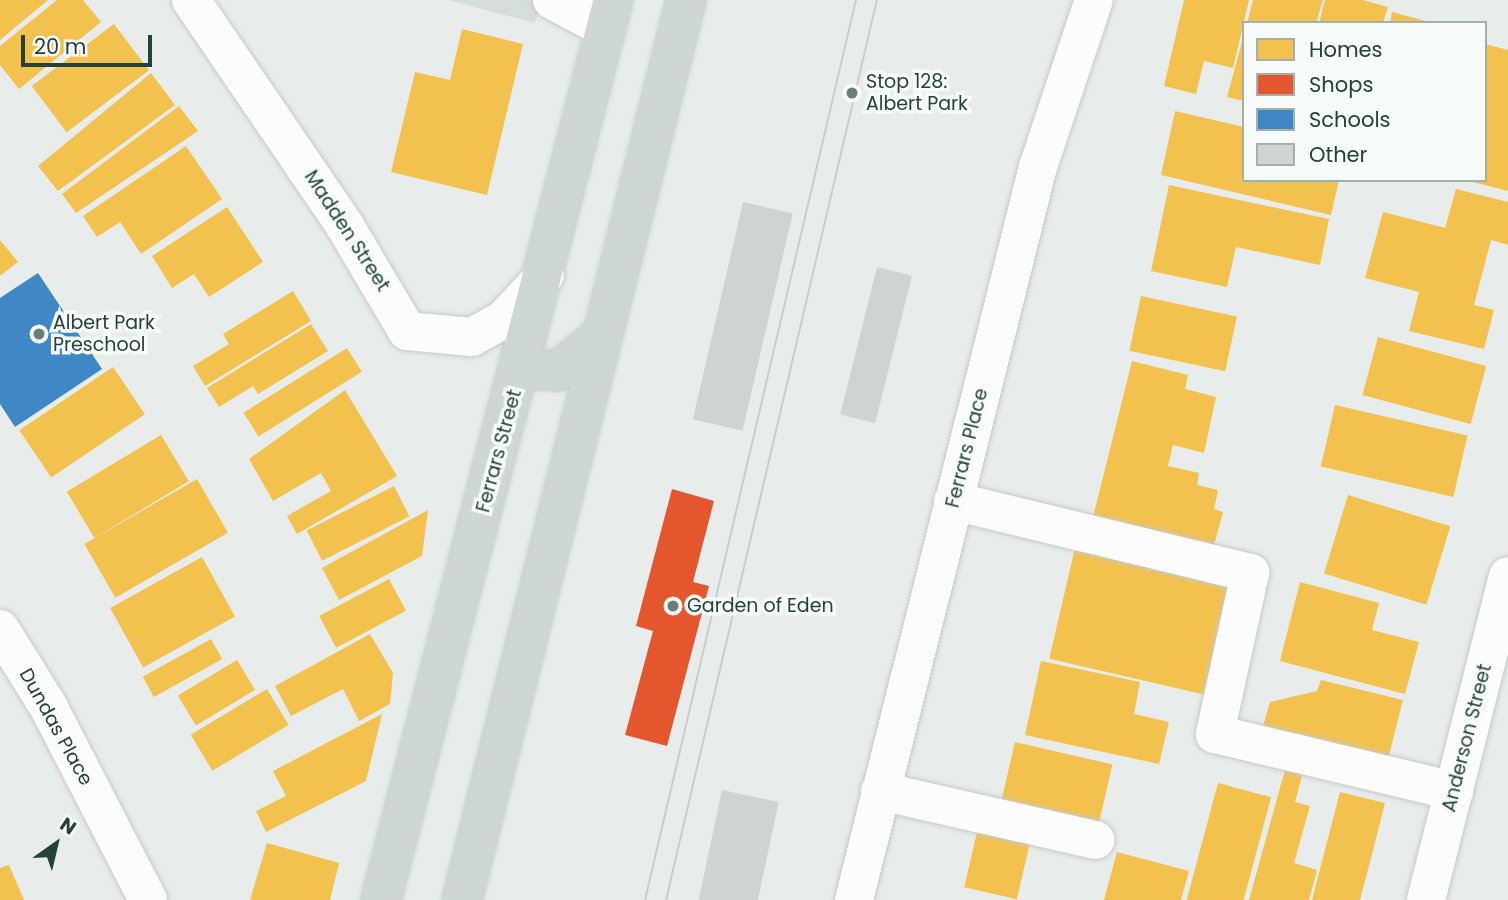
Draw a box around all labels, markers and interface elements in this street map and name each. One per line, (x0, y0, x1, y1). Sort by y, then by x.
scale bar (24, 21, 156, 65)
legend (1242, 21, 1487, 182)
text: 20 m (34, 32, 87, 61)
text: Homes (1309, 35, 1383, 64)
text: Shops (1309, 70, 1373, 99)
place label: Stop 128: Albert Park (866, 71, 968, 115)
marker: Stop 128: Albert Park (844, 85, 860, 101)
text: Schools (1309, 105, 1391, 134)
text: Other (1309, 140, 1367, 169)
street label: Madden Street (299, 166, 395, 296)
place label: Albert Park Preschool (53, 312, 155, 356)
marker: Albert Park Preschool (31, 326, 47, 342)
street label: Ferrars Place (941, 386, 993, 510)
street label: Ferrars Street (472, 387, 526, 515)
place label: Garden of Eden (687, 595, 834, 617)
marker: Garden of Eden (665, 598, 681, 614)
street label: Anderson Street (1438, 662, 1496, 814)
street label: Dundas Place (14, 665, 98, 789)
north arrow (21, 809, 91, 879)
text: N (55, 811, 81, 841)

